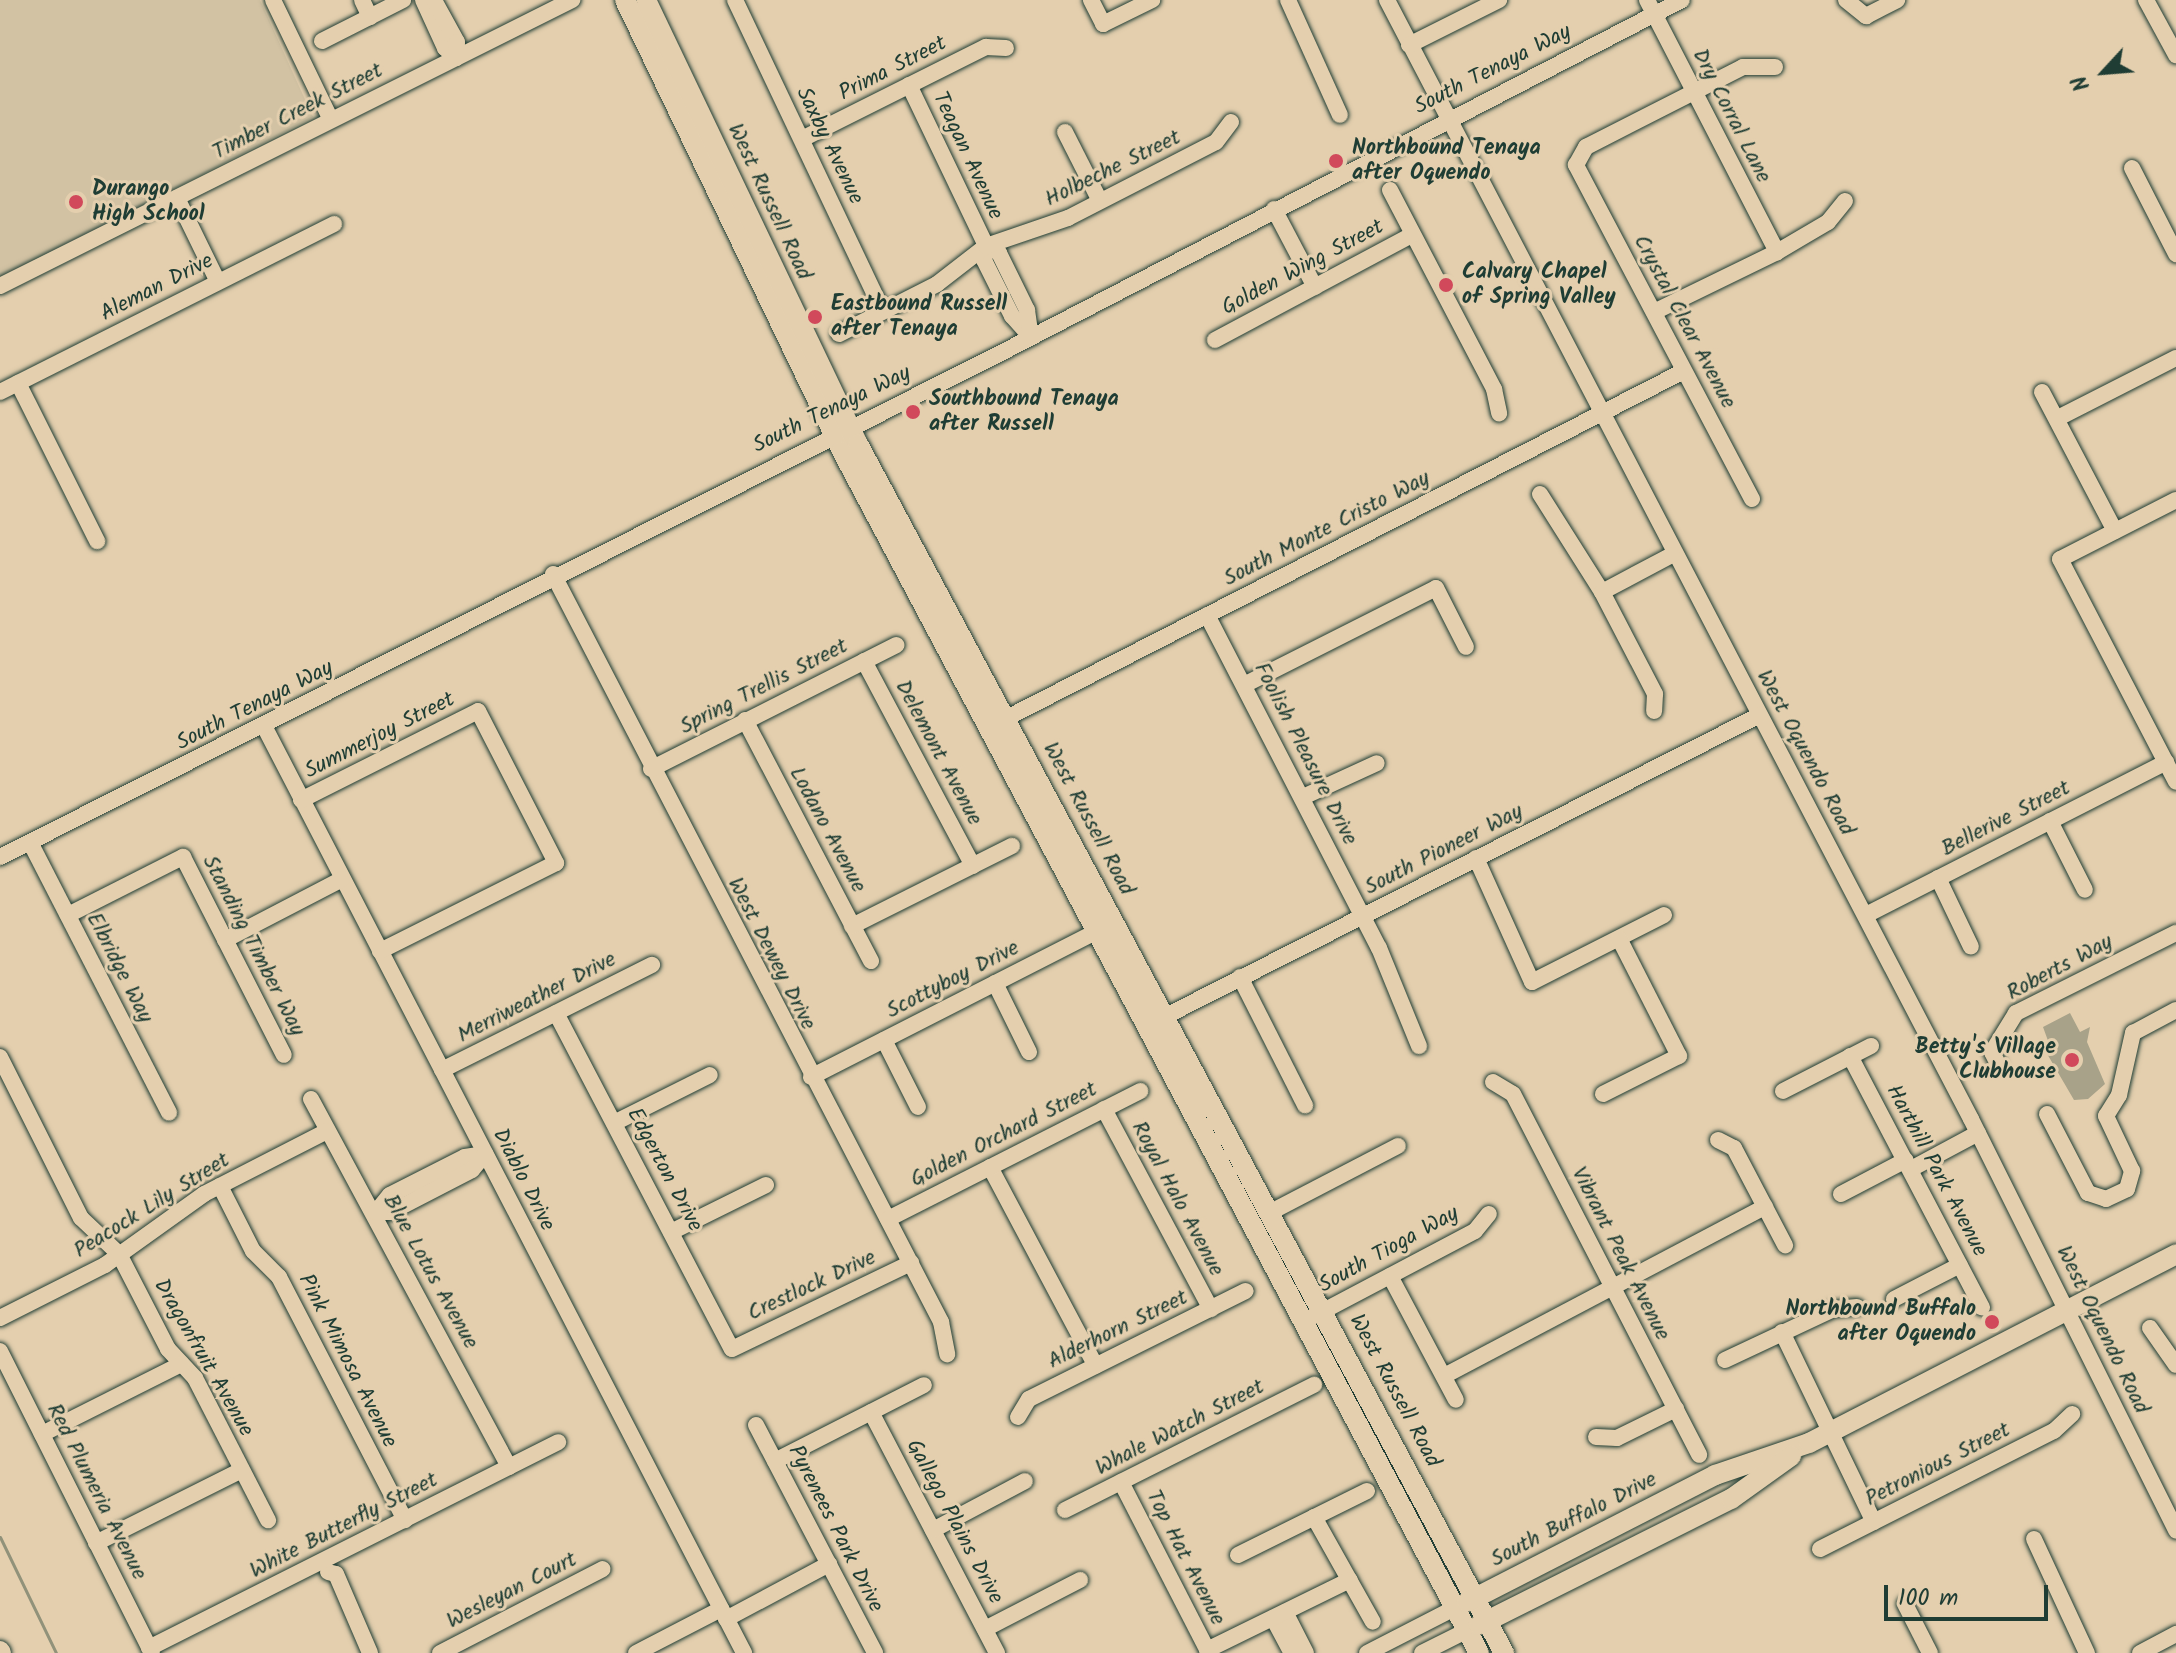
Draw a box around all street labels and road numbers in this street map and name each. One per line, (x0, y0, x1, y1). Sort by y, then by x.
street label: South Tenaya Way (1410, 19, 1576, 121)
street label: Prima Street (835, 31, 951, 107)
street label: Dry Corral Lane (1686, 45, 1776, 187)
street label: Timber Creek Street (209, 58, 387, 166)
street label: Saxby Avenue (789, 83, 869, 209)
street label: Teagan Avenue (926, 88, 1008, 224)
street label: West Russell Road (721, 120, 817, 284)
street label: Holbeche Street (1041, 125, 1185, 213)
street label: Golden Wing Street (1218, 214, 1388, 322)
street label: Crystal Clear Avenue (1627, 231, 1741, 413)
street label: Aleman Drive (96, 248, 218, 328)
street label: South Tenaya Way (749, 360, 915, 460)
street label: South Monte Cristo Way (1219, 466, 1435, 592)
street label: Spring Trellis Street (676, 633, 852, 741)
street label: South Tenaya Way (172, 655, 338, 757)
street label: Foolish Pleasure Drive (1248, 658, 1362, 850)
street label: West Oquendo Road (1750, 666, 1860, 840)
street label: Delemont Avenue (889, 676, 987, 830)
street label: Summerjoy Street (301, 687, 459, 785)
street label: West Russell Road (1037, 738, 1139, 900)
street label: Lodano Avenue (783, 763, 871, 897)
street label: Bellerive Street (1937, 775, 2075, 863)
street label: South Pioneer Way (1361, 799, 1527, 901)
street label: Standing Timber Way (196, 851, 310, 1041)
street label: West Dewey Drive (721, 873, 821, 1035)
street label: Elbridge Way (80, 908, 158, 1028)
street label: Roberts Way (2003, 929, 2117, 1007)
street label: Scottyboy Drive (882, 935, 1024, 1025)
street label: Merriweather Drive (453, 947, 621, 1049)
street label: Golden Orchard Street (906, 1077, 1102, 1193)
street label: Harthill Park Avenue (1880, 1081, 1992, 1261)
street label: Edgerton Drive (620, 1104, 708, 1236)
street label: Royal Halo Avenue (1125, 1117, 1229, 1281)
street label: Diablo Drive (486, 1124, 560, 1236)
street label: Peacock Lily Street (69, 1148, 235, 1264)
street label: Vibrant Peak Avenue (1565, 1163, 1675, 1345)
street label: Blue Lotus Avenue (377, 1190, 483, 1354)
street label: South Tioga Way (1314, 1201, 1464, 1299)
street label: West Oquendo Road (2050, 1242, 2154, 1418)
street label: Crestlock Drive (744, 1245, 880, 1327)
street label: Pink Mimosa Avenue (292, 1270, 402, 1452)
street label: Dragonfruit Avenue (147, 1275, 259, 1441)
street label: Alderhorn Street (1044, 1285, 1192, 1375)
street label: West Russell Road (1343, 1310, 1445, 1472)
street label: Whale Watch Street (1091, 1374, 1269, 1482)
street label: Red Plumeria Avenue (40, 1399, 152, 1585)
street label: Petronious Street (1861, 1417, 2015, 1513)
street label: Gallego Plains Drive (900, 1435, 1008, 1609)
street label: Pyrenees Park Drive (782, 1441, 888, 1617)
street label: White Butterfly Street (246, 1467, 442, 1585)
street label: South Buffalo Drive (1487, 1467, 1661, 1573)
street label: Top Hat Avenue (1140, 1486, 1230, 1630)
street label: Wesleyan Court (443, 1547, 581, 1635)

